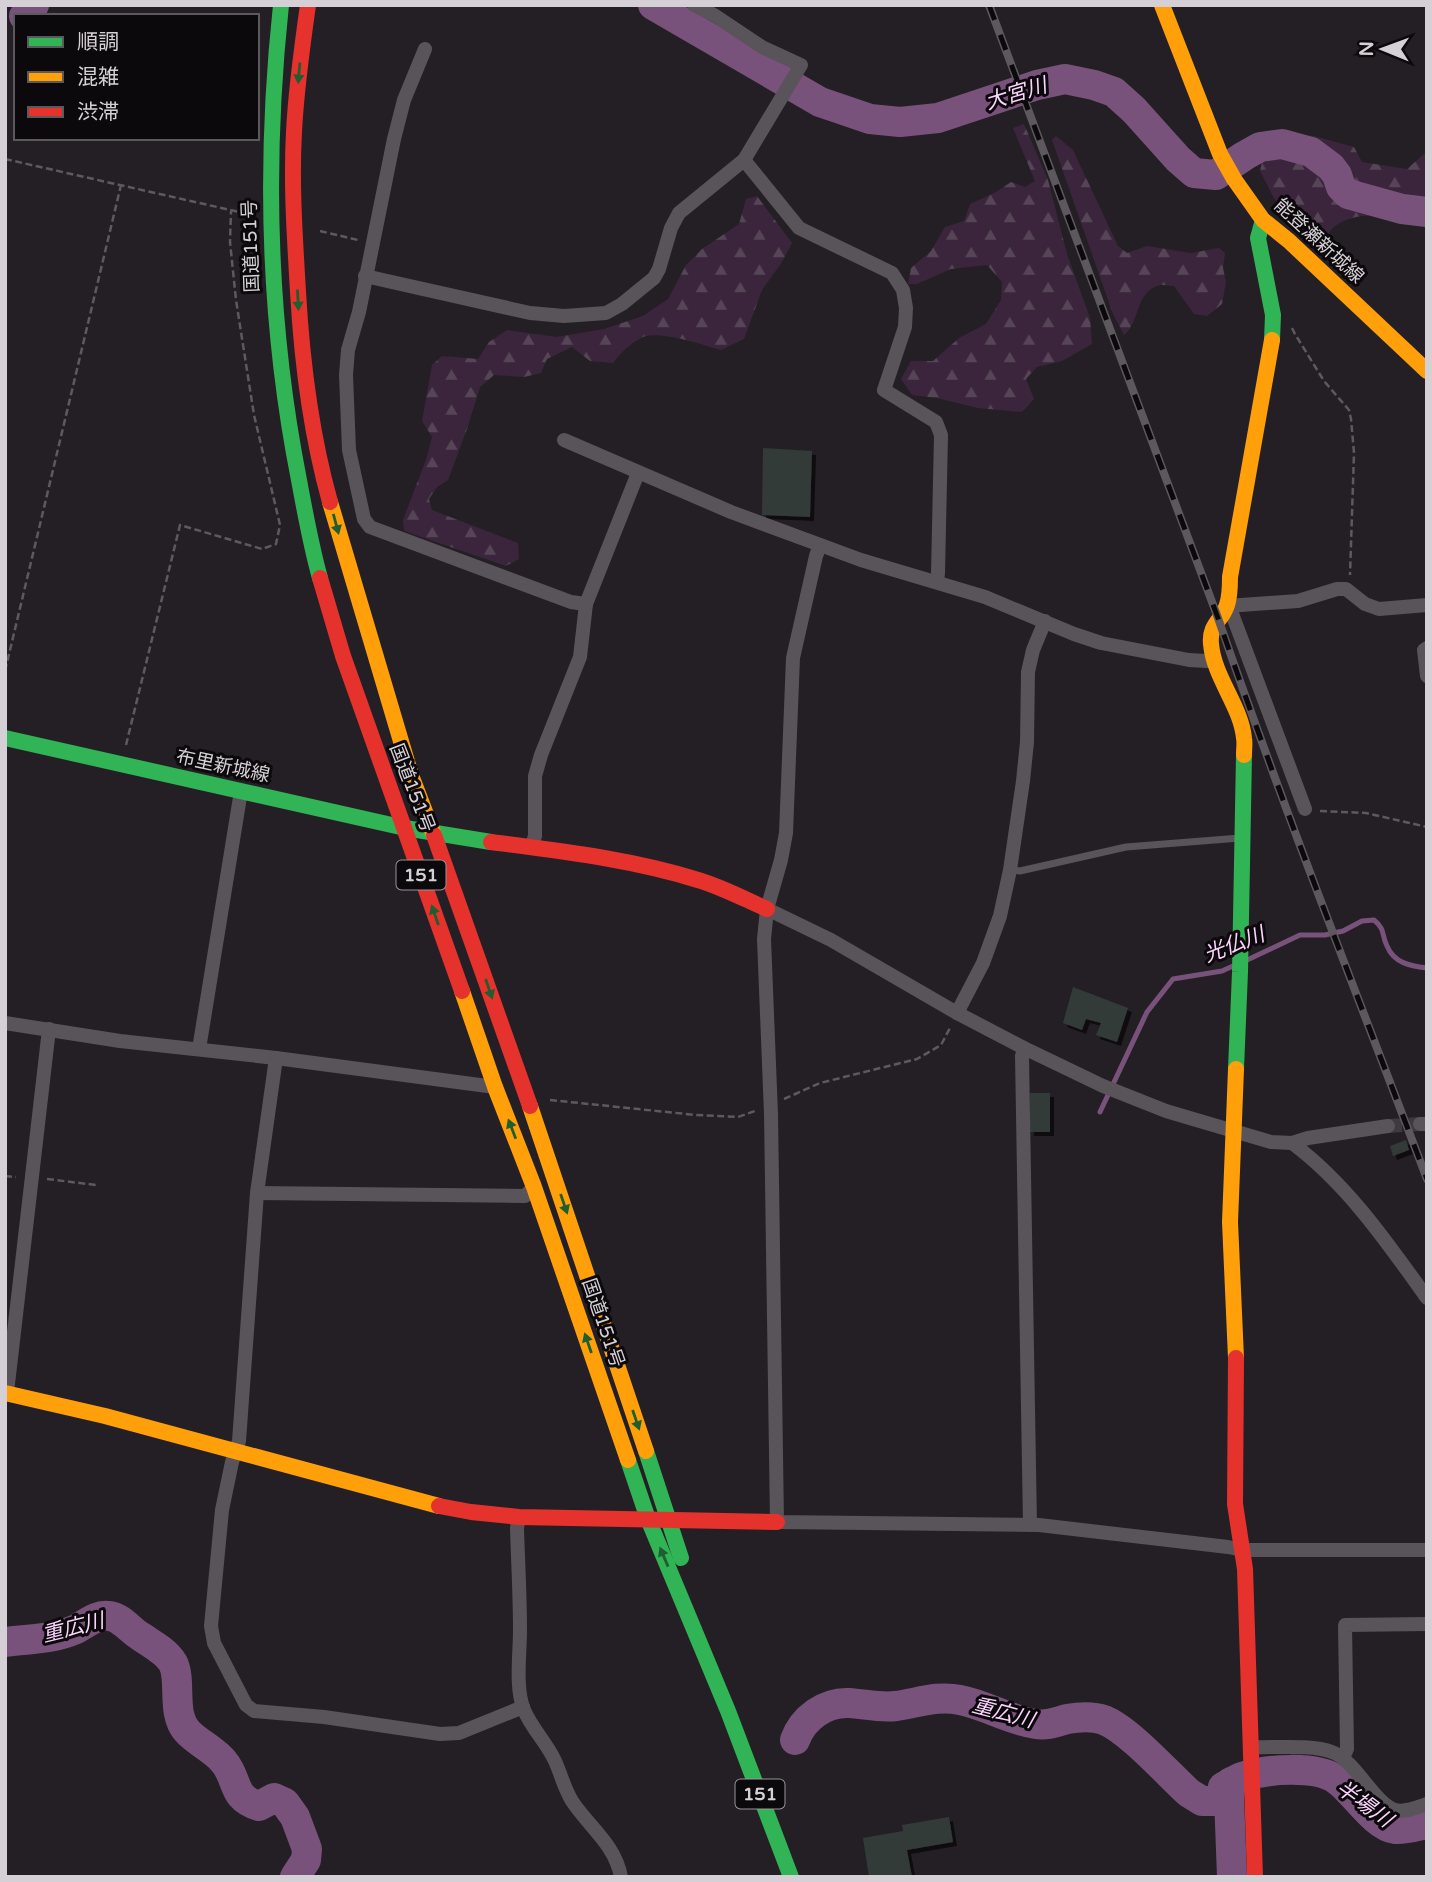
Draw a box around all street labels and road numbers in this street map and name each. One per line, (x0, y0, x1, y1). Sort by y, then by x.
street label: 能登瀬新城線 (1270, 194, 1368, 288)
street label: 国道151号 (238, 199, 264, 293)
street label: 国道151号 (385, 741, 439, 835)
street label: 布里新城線 (174, 745, 272, 787)
road number: 151 (396, 860, 446, 890)
street label: 国道151号 (577, 1276, 629, 1370)
road number: 151 (736, 1779, 784, 1808)

